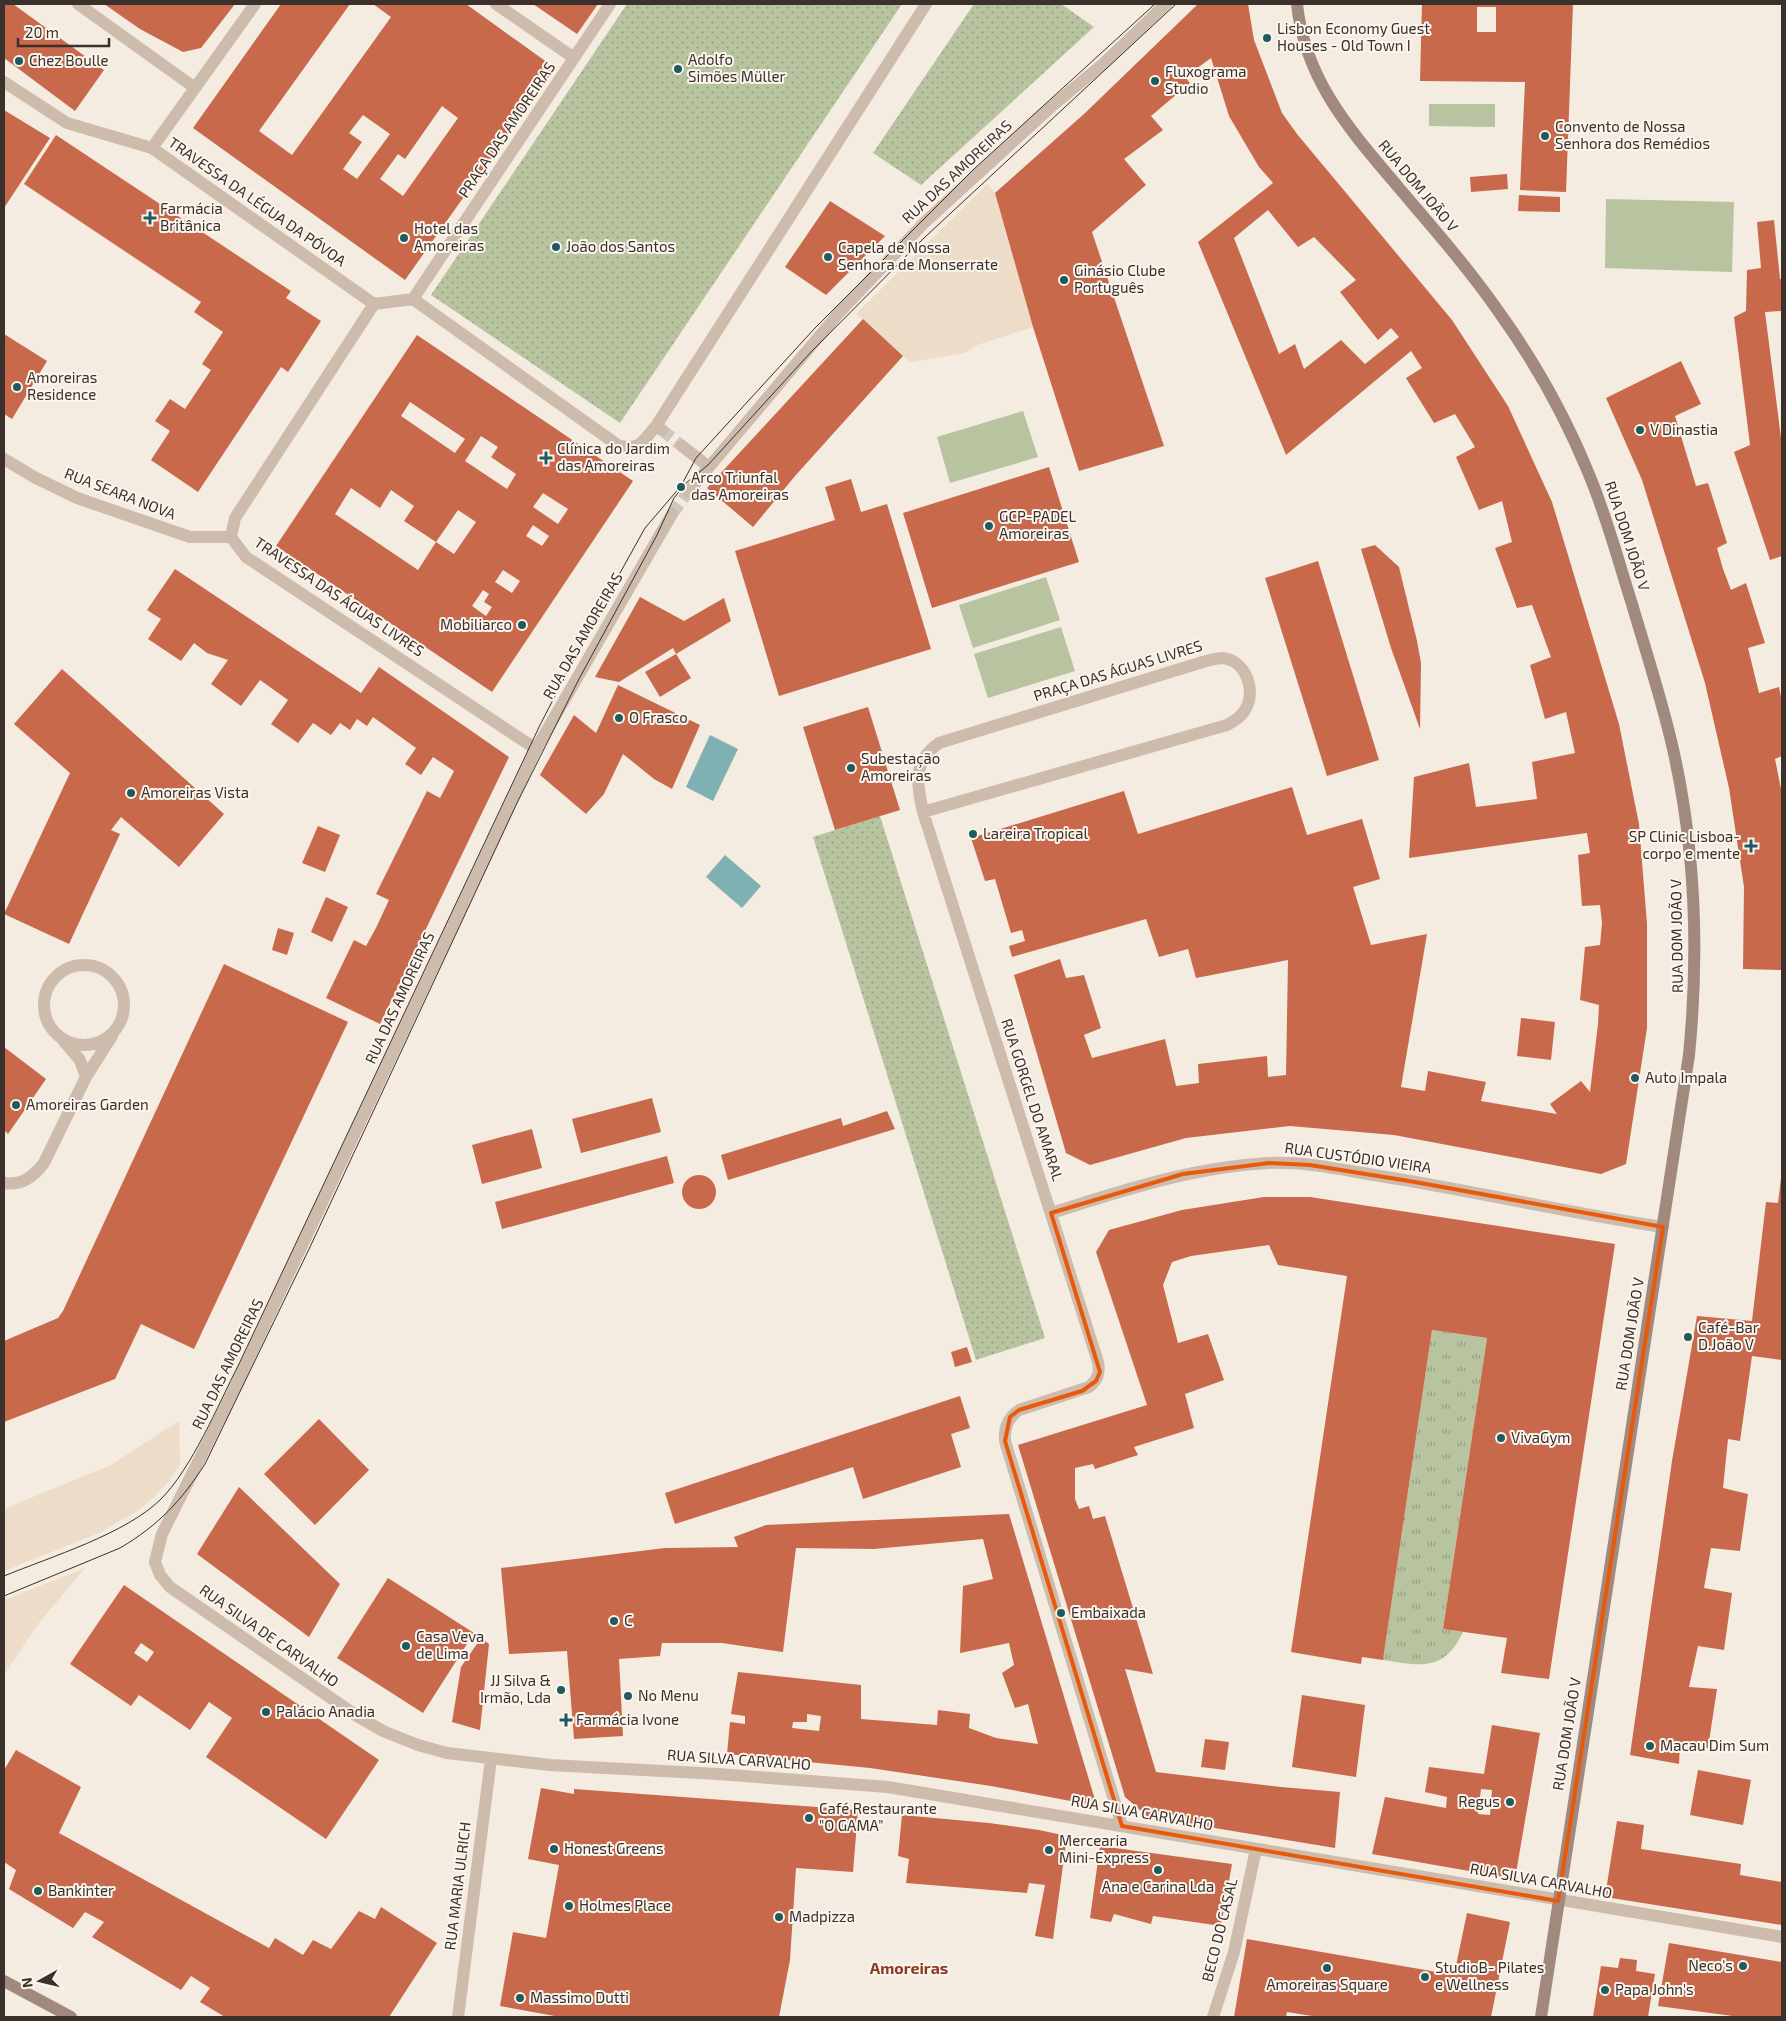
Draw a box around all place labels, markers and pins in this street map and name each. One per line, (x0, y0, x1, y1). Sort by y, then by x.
place label: Lisbon Economy Guest Houses - Old Town I (1277, 19, 1430, 54)
marker: Lisbon Economy Guest Houses - Old Town I (1261, 32, 1273, 44)
place label: Adolfo Simões Müller (688, 50, 786, 85)
place label: Chez Boulle (29, 51, 109, 69)
marker: Chez Boulle (13, 55, 25, 67)
place label: Fluxograma Studio (1165, 62, 1246, 97)
marker: Adolfo Simões Müller (672, 63, 684, 75)
marker: Fluxograma Studio (1149, 75, 1161, 87)
place label: Convento de Nossa Senhora dos Remédios (1555, 117, 1710, 152)
marker: Convento de Nossa Senhora dos Remédios (1539, 130, 1551, 142)
place label: Farmácia Britânica (160, 199, 223, 234)
marker: Farmácia Britânica (144, 212, 156, 224)
place label: Hotel das Amoreiras (414, 219, 484, 254)
marker: Hotel das Amoreiras (398, 232, 410, 244)
place label: João dos Santos (566, 237, 675, 255)
place label: Capela de Nossa Senhora de Monserrate (838, 238, 998, 273)
marker: João dos Santos (550, 241, 562, 253)
marker: Capela de Nossa Senhora de Monserrate (822, 251, 834, 263)
place label: Ginásio Clube Português (1074, 261, 1165, 296)
marker: Ginásio Clube Português (1058, 274, 1070, 286)
place label: Amoreiras Residence (27, 368, 97, 403)
marker: Amoreiras Residence (11, 381, 23, 393)
place label: V Dinastia (1650, 420, 1718, 438)
marker: V Dinastia (1634, 424, 1646, 436)
place label: Clínica do Jardim das Amoreiras (557, 439, 670, 474)
marker: Clínica do Jardim das Amoreiras (539, 451, 553, 465)
place label: Arco Triunfal das Amoreiras (691, 468, 789, 503)
marker: Arco Triunfal das Amoreiras (675, 481, 687, 493)
place label: GCP-PADEL Amoreiras (999, 507, 1076, 542)
marker: GCP-PADEL Amoreiras (983, 520, 995, 532)
place label: Mobiliarco (440, 615, 512, 633)
marker: Mobiliarco (516, 619, 528, 631)
place label: O Frasco (629, 708, 688, 726)
marker: O Frasco (613, 712, 625, 724)
place label: Subestação Amoreiras (861, 749, 940, 784)
marker: Subestação Amoreiras (845, 762, 857, 774)
place label: Amoreiras Vista (141, 783, 249, 801)
marker: Amoreiras Vista (125, 787, 137, 799)
place label: Lareira Tropical (983, 824, 1088, 842)
place label: SP Clinic Lisboa- corpo e mente (1629, 827, 1740, 862)
marker: Lareira Tropical (967, 828, 979, 840)
marker: SP Clinic Lisboa- corpo e mente (1744, 839, 1758, 853)
place label: Auto Impala (1645, 1068, 1727, 1086)
marker: Auto Impala (1629, 1072, 1641, 1084)
place label: Amoreiras Garden (26, 1095, 149, 1113)
marker: Amoreiras Garden (10, 1099, 22, 1111)
place label: Café-Bar D.João V (1698, 1318, 1759, 1353)
marker: Café-Bar D.João V (1682, 1331, 1694, 1343)
place label: VivaGym (1511, 1428, 1570, 1446)
marker: VivaGym (1495, 1432, 1507, 1444)
place label: Embaixada (1071, 1603, 1146, 1621)
marker: Embaixada (1055, 1607, 1067, 1619)
place label: C (624, 1611, 633, 1629)
marker: C (608, 1615, 620, 1627)
place label: Casa Veva de Lima (416, 1627, 484, 1662)
marker: Casa Veva de Lima (400, 1640, 412, 1652)
place label: JJ Silva & Irmão, Lda (480, 1671, 551, 1706)
marker: JJ Silva & Irmão, Lda (555, 1684, 567, 1696)
place label: No Menu (638, 1686, 699, 1704)
marker: No Menu (622, 1690, 634, 1702)
place label: Palácio Anadia (276, 1702, 375, 1720)
marker: Palácio Anadia (260, 1706, 272, 1718)
place label: Farmácia Ivone (576, 1710, 679, 1728)
marker: Farmácia Ivone (560, 1714, 572, 1726)
place label: Macau Dim Sum (1660, 1736, 1769, 1754)
marker: Macau Dim Sum (1644, 1740, 1656, 1752)
place label: Regus (1458, 1792, 1500, 1810)
marker: Regus (1504, 1796, 1516, 1808)
place label: Café Restaurante "O GAMA" (819, 1799, 937, 1834)
marker: Café Restaurante "O GAMA" (803, 1812, 815, 1824)
place label: Mercearia Mini-Express (1059, 1831, 1149, 1866)
place label: Honest Greens (564, 1839, 664, 1857)
marker: Honest Greens (548, 1843, 560, 1855)
marker: Mercearia Mini-Express (1043, 1844, 1055, 1856)
marker: Ana e Carina Lda (1152, 1864, 1164, 1876)
place label: Ana e Carina Lda (1102, 1877, 1214, 1895)
place label: Bankinter (48, 1881, 114, 1899)
marker: Bankinter (32, 1885, 44, 1897)
place label: Holmes Place (579, 1896, 671, 1914)
marker: Holmes Place (563, 1900, 575, 1912)
place label: Madpizza (789, 1907, 855, 1925)
marker: Madpizza (773, 1911, 785, 1923)
place label: Neco's (1688, 1956, 1733, 1974)
place label: StudioB- Pilates e Wellness (1435, 1958, 1544, 1993)
marker: Neco's (1737, 1960, 1749, 1972)
marker: Amoreiras Square (1321, 1962, 1333, 1974)
marker: StudioB- Pilates e Wellness (1419, 1971, 1431, 1983)
place label: Amoreiras Square (1266, 1975, 1388, 1993)
place label: Papa John's (1615, 1980, 1694, 1998)
marker: Papa John's (1599, 1984, 1611, 1996)
place label: Massimo Dutti (530, 1988, 629, 2006)
marker: Massimo Dutti (514, 1992, 526, 2004)

